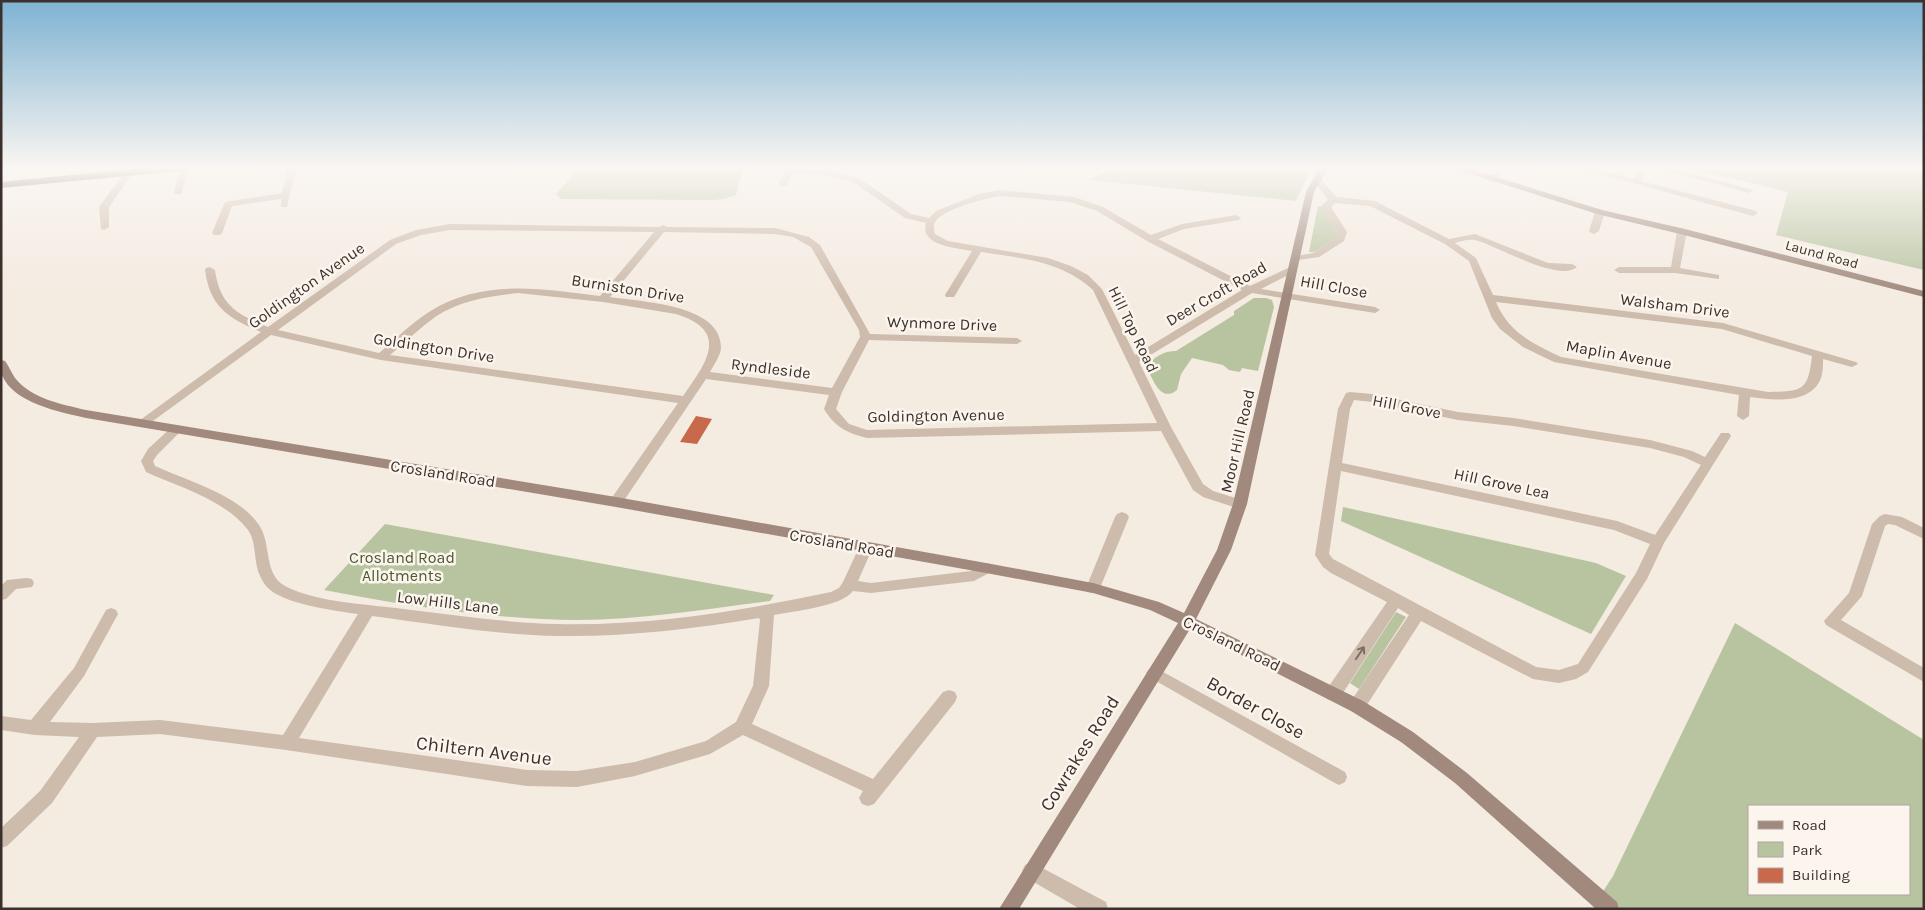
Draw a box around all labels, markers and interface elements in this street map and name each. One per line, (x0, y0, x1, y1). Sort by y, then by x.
street label: Laund Road (1783, 237, 1860, 272)
street label: Goldington Avenue (245, 238, 368, 333)
street label: Deer Croft Road (1163, 257, 1270, 330)
street label: Burniston Drive (570, 270, 686, 307)
street label: Hill Close (1299, 271, 1369, 302)
street label: Hill Top Road (1104, 283, 1163, 375)
street label: Walsham Drive (1619, 289, 1731, 322)
street label: Wynmore Drive (887, 312, 997, 335)
street label: Goldington Drive (372, 329, 496, 366)
street label: Maplin Avenue (1565, 336, 1673, 373)
street label: Ryndleside (730, 354, 812, 383)
street label: Moor Hill Road (1216, 387, 1259, 495)
street label: Hill Grove (1371, 391, 1443, 422)
street label: Goldington Avenue (867, 405, 1005, 426)
street label: Crosland Road (389, 456, 497, 491)
street label: Hill Grove Lea (1452, 464, 1552, 503)
street label: Crosland Road (788, 525, 896, 562)
park label: Crosland Road Allotments (349, 548, 455, 585)
street label: Low Hills Lane (396, 587, 500, 618)
street label: Crosland Road (1180, 612, 1283, 675)
one-way arrow (1355, 647, 1365, 661)
street label: Border Close (1203, 672, 1308, 744)
street label: Cowrakes Road (1036, 692, 1124, 815)
street label: Chiltern Avenue (415, 732, 553, 770)
legend (1748, 805, 1910, 895)
text: Road (1792, 816, 1827, 834)
text: Park (1792, 841, 1822, 859)
text: Building (1792, 866, 1850, 884)

